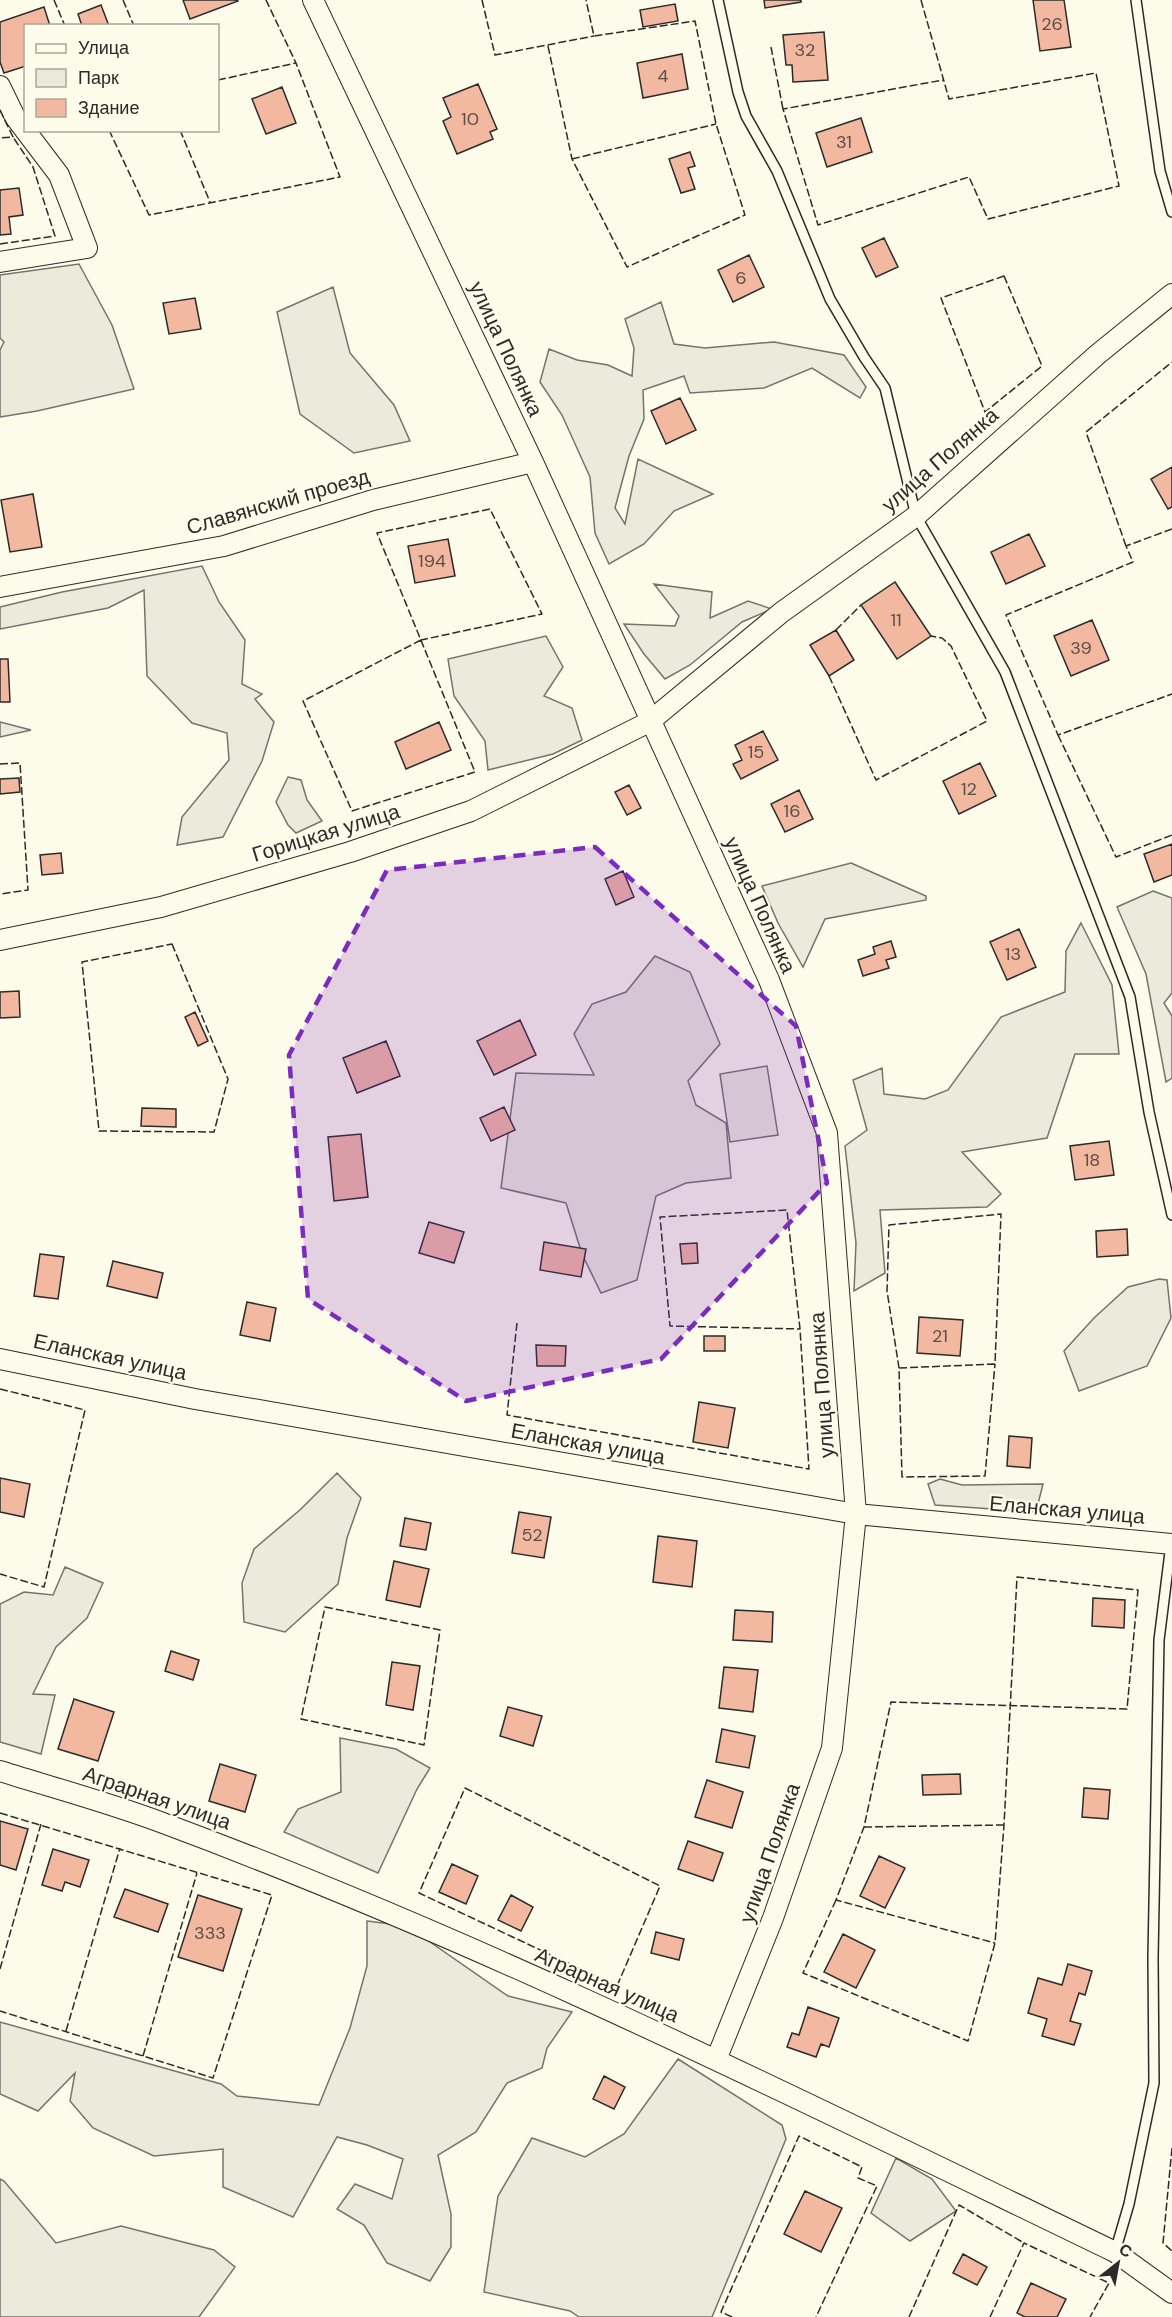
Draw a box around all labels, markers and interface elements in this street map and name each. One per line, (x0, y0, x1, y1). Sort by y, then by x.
house number: 26 (1041, 12, 1063, 36)
legend (24, 24, 219, 132)
text: Улица (78, 36, 130, 60)
house number: 32 (794, 38, 816, 62)
house number: 4 (658, 64, 669, 88)
text: Парк (78, 66, 119, 90)
text: Здание (78, 96, 139, 120)
house number: 10 (461, 107, 479, 131)
house number: 31 (836, 130, 852, 154)
house number: 6 (735, 266, 747, 290)
street label: улица Полянка (462, 277, 550, 421)
street label: улица Полянка (876, 401, 1005, 519)
street label: Славянский проезд (183, 462, 373, 542)
house number: 194 (418, 549, 446, 573)
house number: 11 (890, 608, 902, 632)
house number: 39 (1070, 636, 1092, 660)
house number: 15 (748, 740, 764, 764)
house number: 12 (961, 777, 977, 801)
street label: Горицкая улица (249, 797, 404, 869)
house number: 16 (784, 799, 800, 823)
street label: улица Полянка (717, 833, 803, 978)
house number: 13 (1005, 942, 1021, 966)
house number: 18 (1084, 1148, 1100, 1172)
street label: улица Полянка (803, 1311, 841, 1459)
house number: 21 (932, 1324, 948, 1348)
street label: Еланская улица (31, 1327, 190, 1387)
street label: Еланская улица (509, 1417, 668, 1471)
street label: Еланская улица (988, 1489, 1146, 1531)
house number: 52 (521, 1523, 543, 1547)
street label: Аграрная улица (79, 1760, 235, 1837)
street label: улица Полянка (733, 1779, 807, 1927)
house number: 333 (194, 1921, 226, 1945)
street label: Аграрная улица (531, 1941, 684, 2029)
north arrow (1088, 2233, 1148, 2293)
text: С (1115, 2239, 1136, 2263)

